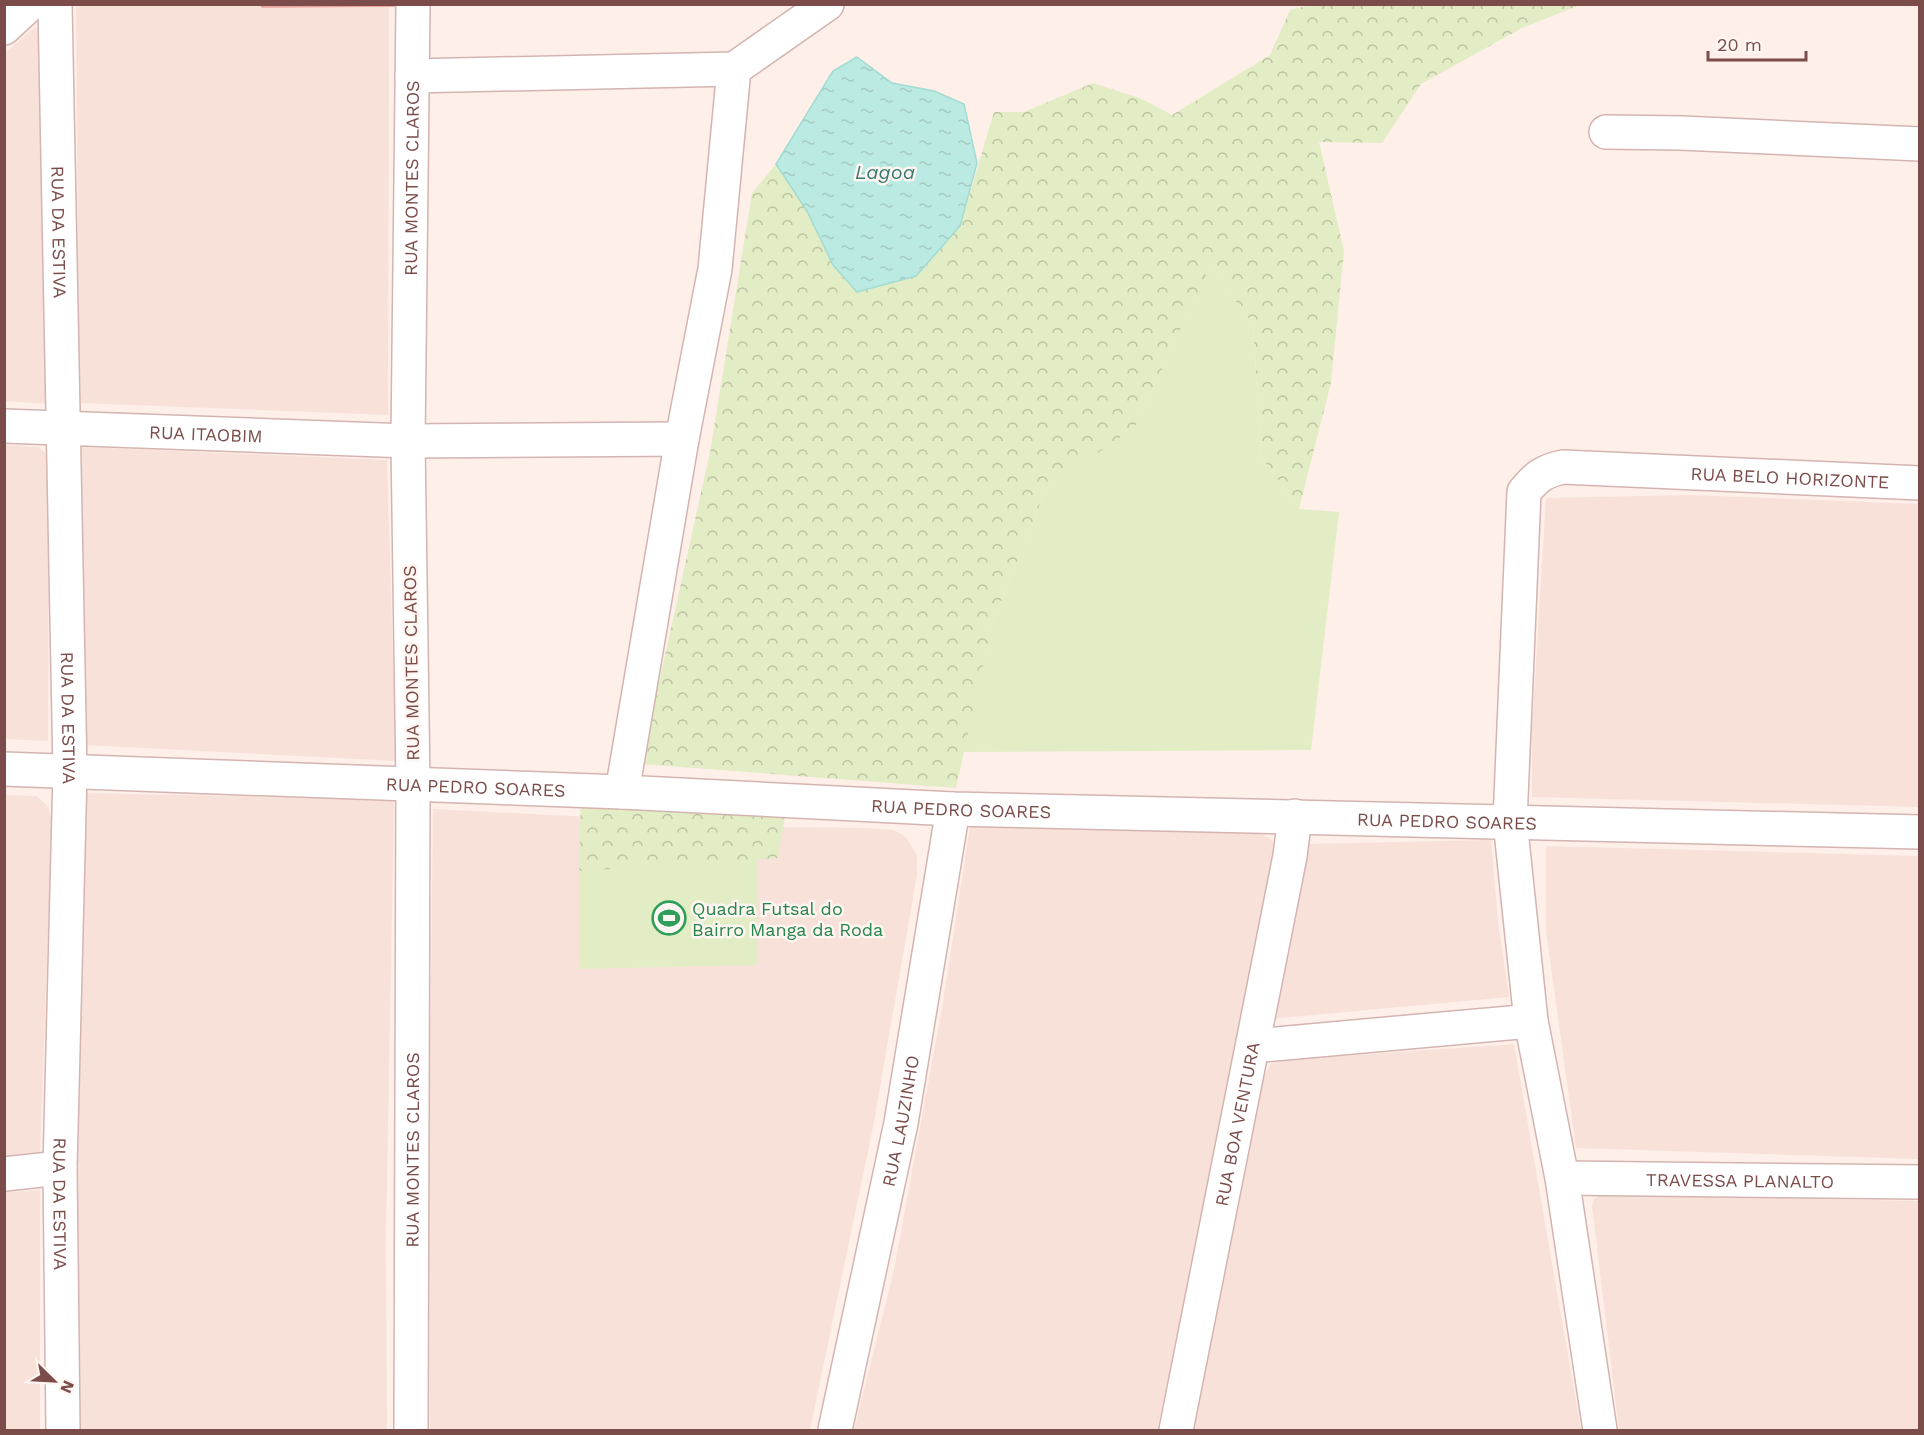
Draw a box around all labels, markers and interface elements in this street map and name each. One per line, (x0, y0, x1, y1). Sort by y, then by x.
scale bar (1708, 24, 1806, 62)
text: 20 m (1717, 34, 1762, 55)
street label: RUA MONTES CLAROS (399, 80, 423, 276)
water label: Lagoa (855, 160, 915, 184)
street label: RUA DA ESTIVA (48, 165, 71, 299)
street label: RUA ITAOBIM (149, 421, 263, 446)
street label: RUA BELO HORIZONTE (1690, 462, 1890, 492)
street label: RUA MONTES CLAROS (399, 565, 423, 761)
street label: RUA DA ESTIVA (57, 651, 81, 785)
street label: RUA PEDRO SOARES (385, 773, 566, 800)
street label: RUA PEDRO SOARES (871, 794, 1051, 822)
street label: RUA PEDRO SOARES (1357, 808, 1537, 833)
place label: Quadra Futsal do Bairro Manga da Roda (692, 898, 883, 940)
sports icon: Quadra Futsal do Bairro Manga da Roda (651, 900, 687, 936)
street label: RUA BOA VENTURA (1210, 1040, 1263, 1208)
street label: RUA MONTES CLAROS (401, 1052, 423, 1248)
street label: RUA LAUZINHO (877, 1054, 923, 1188)
street label: RUA DA ESTIVA (49, 1137, 72, 1270)
street label: TRAVESSA PLANALTO (1646, 1168, 1834, 1192)
north arrow (24, 1351, 84, 1411)
text: N (56, 1378, 78, 1396)

